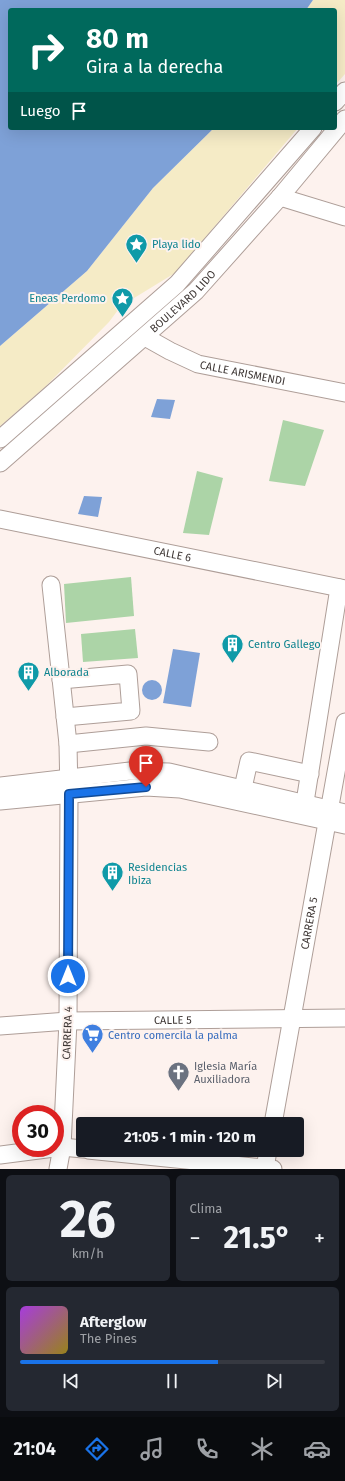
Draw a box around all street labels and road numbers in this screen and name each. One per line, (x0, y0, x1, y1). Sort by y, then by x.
street label: BOULEVARD LIDO (147, 268, 219, 335)
street label: CALLE ARISMENDI (199, 359, 286, 388)
street label: CALLE 6 (152, 544, 192, 565)
street label: CARRERA 5 (298, 896, 321, 951)
street label: CARRERA 4 (60, 1006, 75, 1060)
street label: CALLE 5 (154, 1014, 192, 1027)

